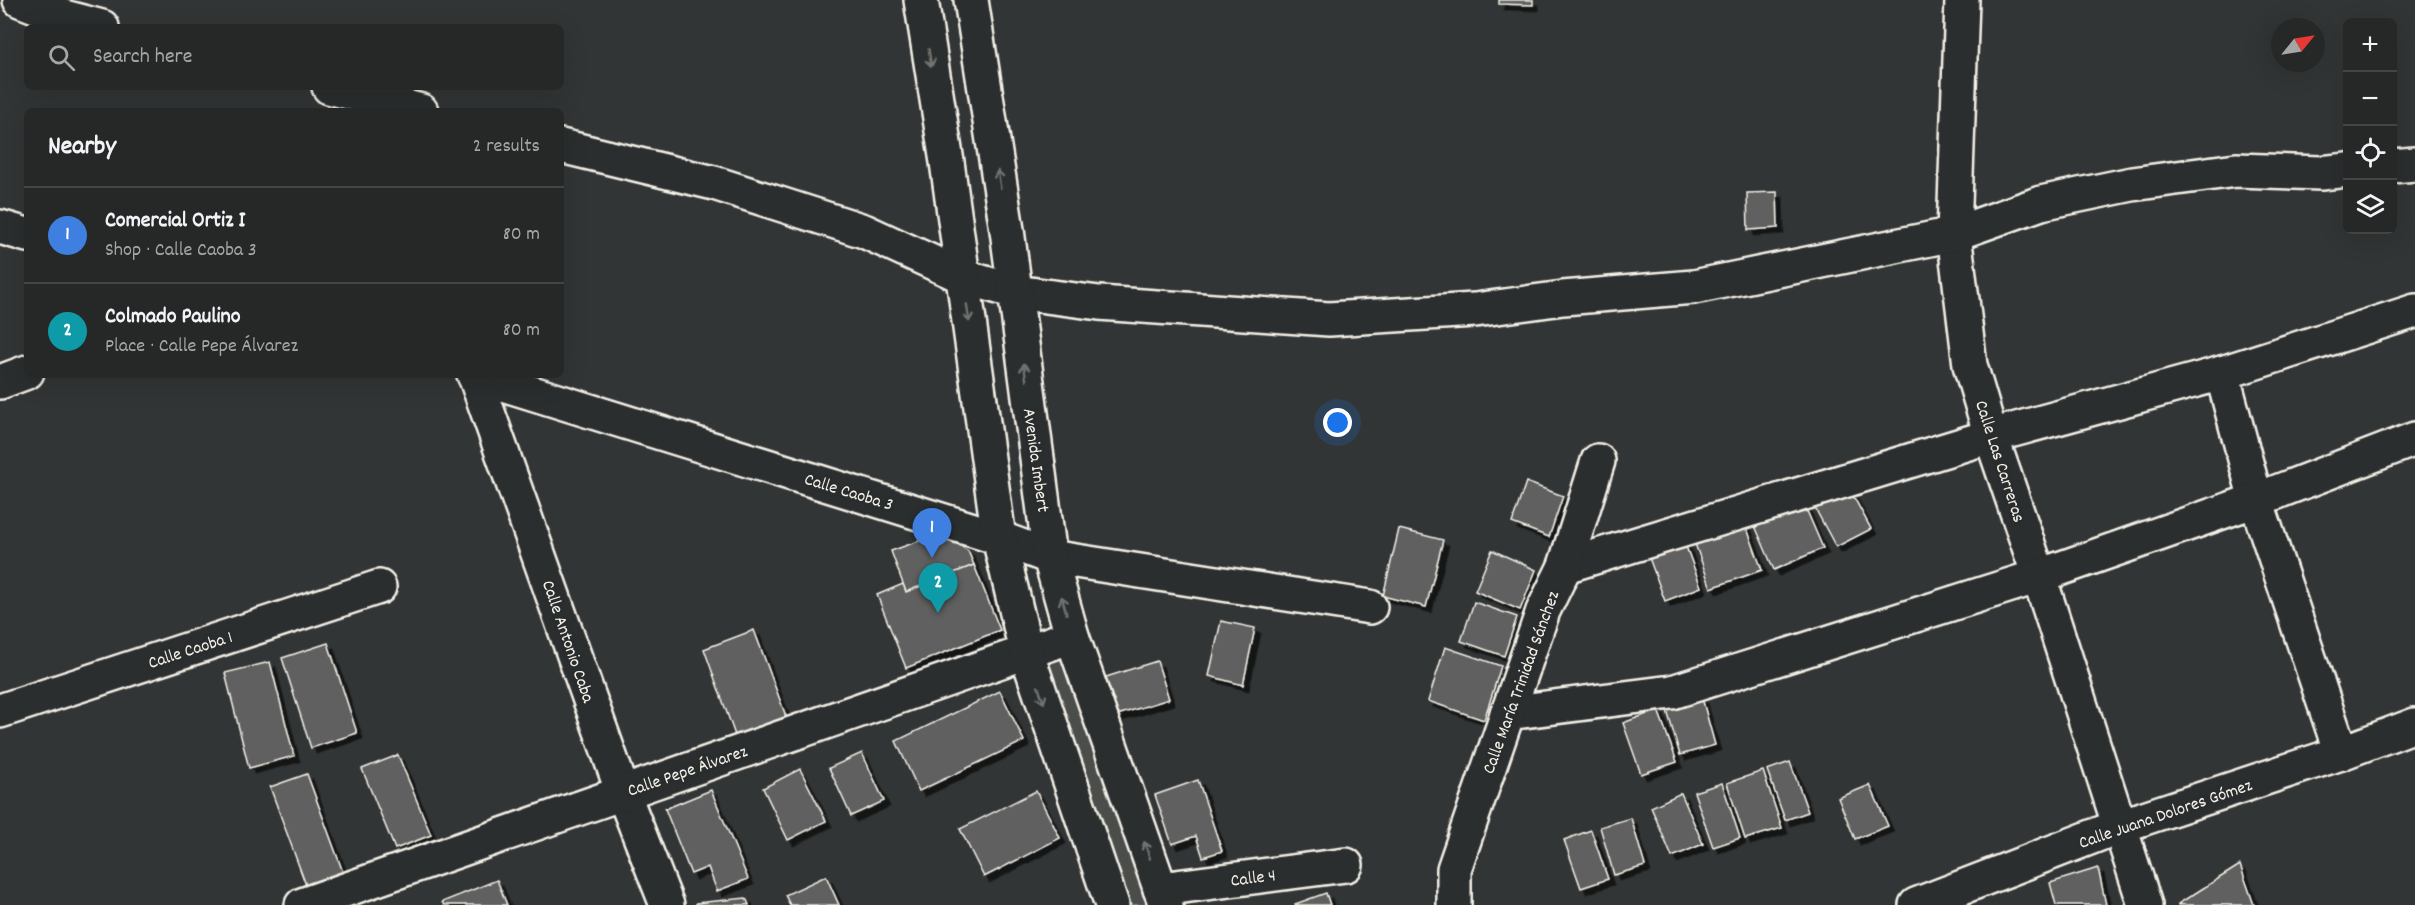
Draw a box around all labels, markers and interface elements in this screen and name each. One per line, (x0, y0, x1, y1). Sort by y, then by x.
north arrow (2271, 18, 2325, 72)
map controls (2343, 18, 2397, 234)
button: + (2343, 18, 2397, 72)
search box (24, 24, 564, 90)
icon: search (45, 41, 78, 74)
text: Search here (93, 42, 192, 73)
one-way arrow (925, 47, 936, 67)
button: − (2343, 72, 2397, 126)
button: locate (2343, 126, 2397, 180)
text: Nearby (48, 129, 116, 166)
text: 2 results (473, 133, 540, 161)
one-way arrow (993, 169, 1004, 189)
button: layers (2343, 180, 2397, 234)
text: Comercial Ortiz I (105, 206, 245, 237)
text: 1 (65, 221, 70, 249)
text: 80 m (503, 221, 540, 249)
text: Shop · Calle Caoba 3 (105, 237, 257, 265)
text: Colmado Paulino (105, 302, 240, 333)
one-way arrow (962, 303, 973, 322)
text: 2 (63, 317, 72, 345)
text: 80 m (503, 317, 540, 345)
text: Place · Calle Pepe Álvarez (105, 333, 298, 361)
one-way arrow (1020, 363, 1031, 382)
street label: Calle Las Carreras (1967, 398, 2030, 526)
street label: Avenida Imbert (1015, 407, 1054, 514)
your location (1323, 408, 1352, 437)
street label: Calle Caoba 3 (801, 468, 896, 519)
pin: 1 (912, 508, 952, 558)
pin: 2 (918, 564, 958, 613)
street label: Calle Antonio Caba (534, 577, 599, 707)
street label: Calle María Trinidad Sánchez (1478, 588, 1567, 778)
one-way arrow (1057, 596, 1069, 615)
street label: Calle Caoba 1 (145, 626, 236, 677)
one-way arrow (1036, 685, 1047, 704)
street label: Calle Pepe Álvarez (624, 740, 751, 805)
street label: Calle Juana Dolores Gómez (2076, 774, 2256, 857)
one-way arrow (1140, 841, 1151, 860)
street label: Calle 4 (1229, 864, 1277, 895)

